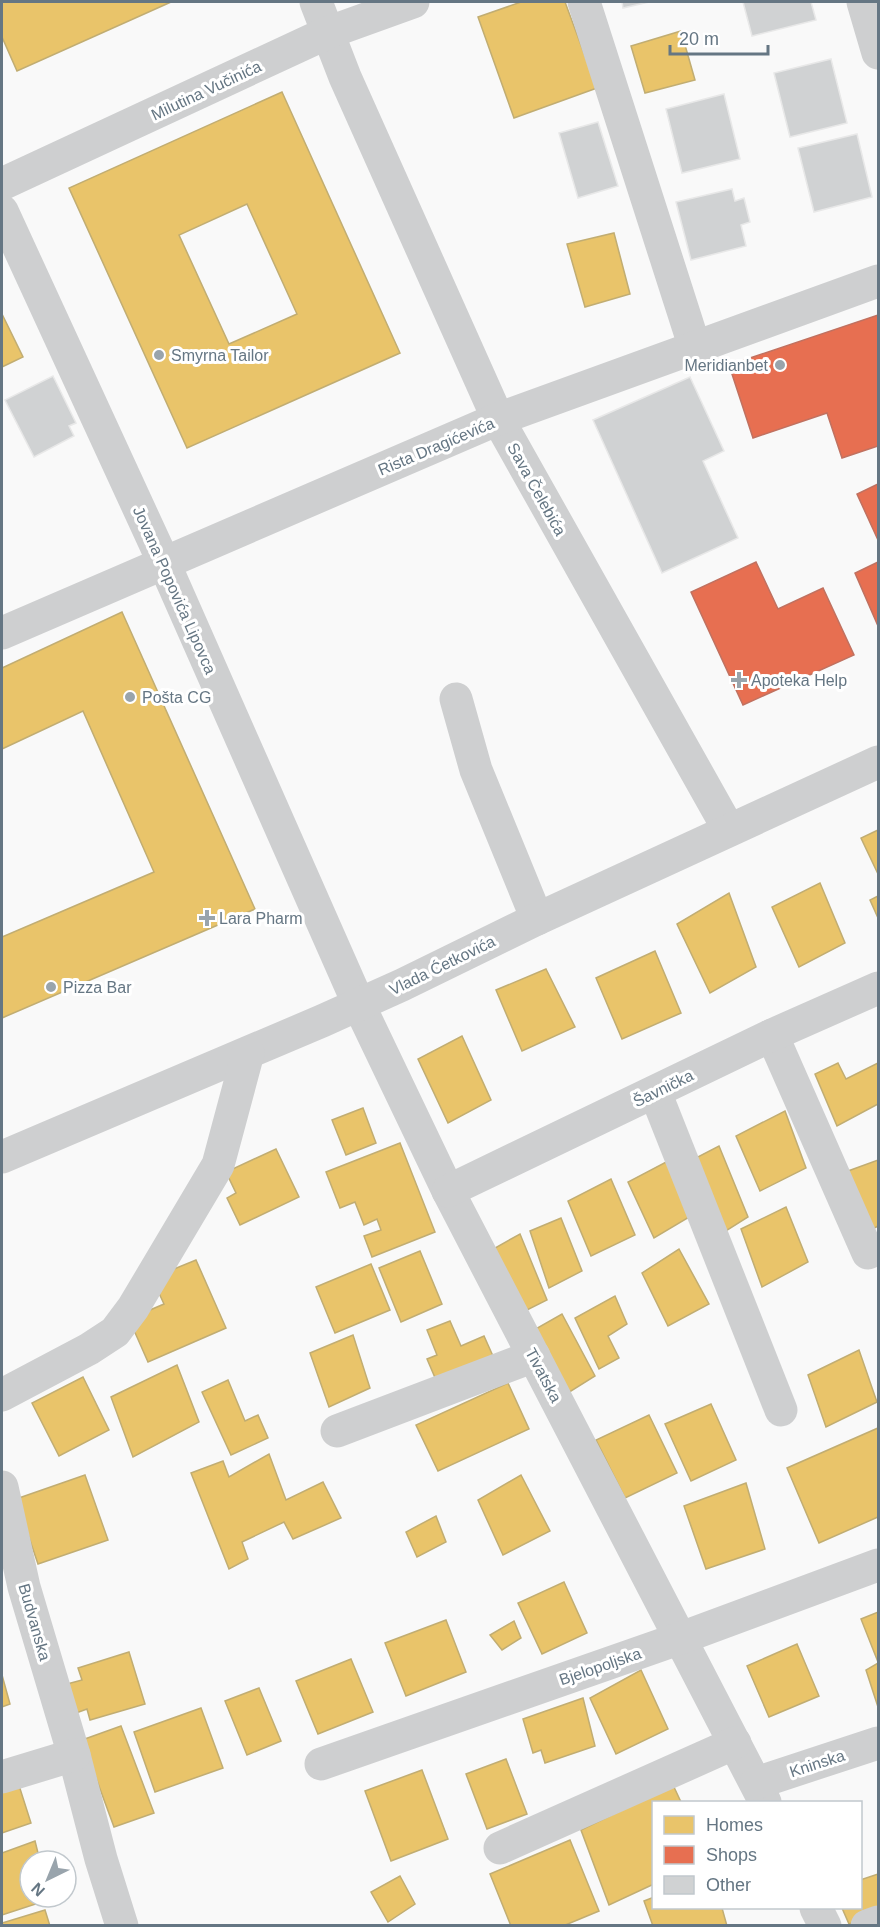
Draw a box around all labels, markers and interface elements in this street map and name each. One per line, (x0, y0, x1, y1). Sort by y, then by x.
scale bar (670, 18, 768, 56)
text: 20 m (679, 29, 719, 49)
street label: Milutina Vučinića (148, 57, 264, 123)
place label: Smyrna Tailor (171, 347, 269, 364)
marker: Smyrna Tailor (152, 348, 166, 362)
place label: Meridianbet (684, 357, 769, 374)
marker: Meridianbet (773, 358, 787, 372)
street label: Rista Dragićevića (376, 414, 497, 479)
street label: Sava Čelebića (504, 440, 570, 539)
street label: Jovana Popovića Lipovca (130, 504, 219, 677)
place label: Apoteka Help (751, 672, 847, 689)
marker: Apoteka Help (732, 673, 746, 687)
place label: Pošta CG (142, 689, 211, 706)
marker: Pošta CG (123, 690, 137, 704)
place label: Lara Pharm (219, 910, 303, 927)
marker: Lara Pharm (200, 911, 214, 925)
street label: Vlada Ćetkovića (386, 932, 498, 998)
place label: Pizza Bar (63, 979, 132, 996)
marker: Pizza Bar (44, 980, 58, 994)
street label: Šavnička (630, 1066, 696, 1110)
street label: Tivatska (522, 1345, 565, 1405)
street label: Budvanska (15, 1582, 54, 1663)
street label: Bjelopoljska (557, 1645, 643, 1688)
street label: Kninska (787, 1747, 847, 1780)
legend (652, 1801, 862, 1909)
text: Homes (706, 1815, 763, 1835)
text: Shops (706, 1845, 757, 1865)
north arrow (18, 1849, 78, 1909)
text: Other (706, 1875, 751, 1895)
text: N (28, 1879, 48, 1900)

